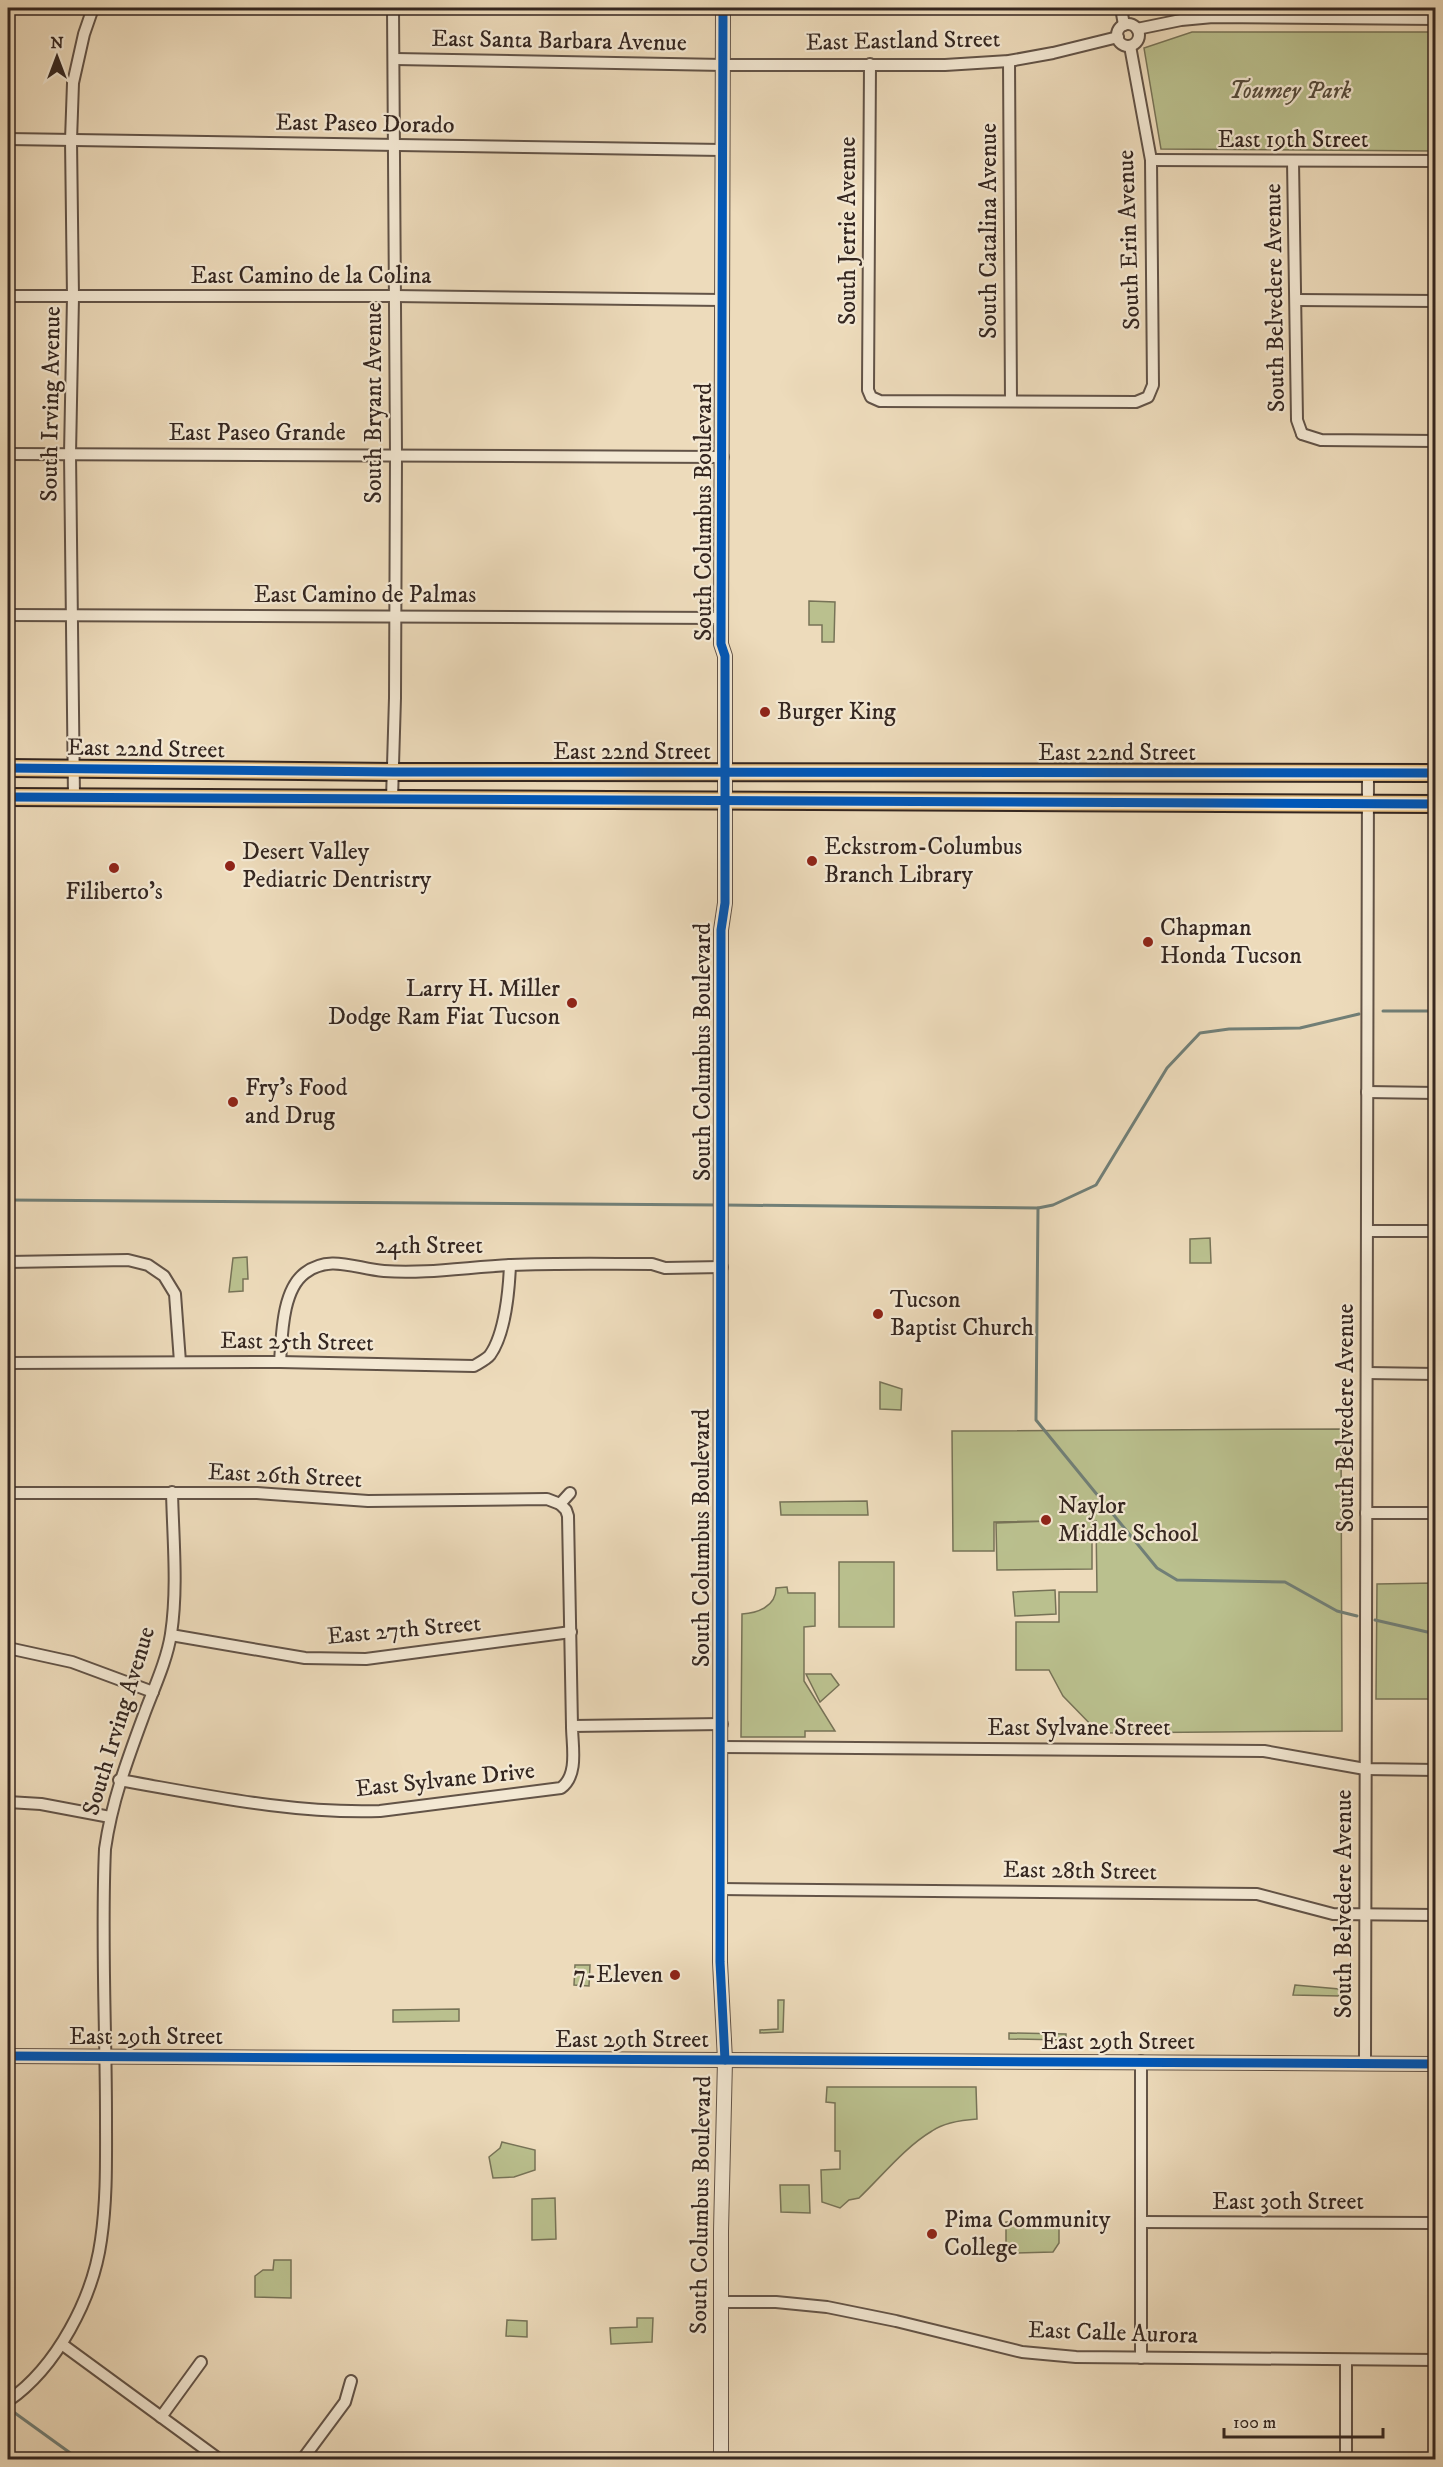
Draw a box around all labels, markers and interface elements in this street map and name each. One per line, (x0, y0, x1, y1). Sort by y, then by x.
street label: East Santa Barbara Avenue (431, 24, 687, 58)
street label: East Eastland Street (805, 24, 1001, 58)
north arrow (27, 27, 87, 87)
text: N (50, 33, 64, 53)
park label: Toumey Park (1229, 76, 1351, 106)
street label: East Paseo Dorado (275, 107, 455, 141)
street label: South Catalina Avenue (974, 123, 1004, 339)
street label: East 19th Street (1218, 125, 1369, 155)
street label: South Jerrie Avenue (833, 137, 863, 325)
street label: South Erin Avenue (1111, 149, 1147, 331)
street label: South Belvedere Avenue (1258, 183, 1292, 413)
street label: East Camino de la Colina (191, 261, 432, 291)
street label: South Bryant Avenue (359, 302, 389, 504)
street label: South Irving Avenue (34, 306, 68, 502)
street label: South Columbus Boulevard (689, 383, 719, 641)
street label: East Paseo Grande (168, 418, 346, 448)
street label: East Camino de Palmas (254, 580, 476, 610)
place label: Burger King (777, 697, 896, 727)
marker: Burger King (758, 705, 772, 719)
street label: East 22nd Street (67, 733, 226, 765)
street label: East 22nd Street (553, 737, 711, 767)
street label: East 22nd Street (1038, 738, 1196, 768)
place label: Eckstrom-Columbus Branch Library (824, 832, 1022, 890)
place label: Desert Valley Pediatric Dentristry (242, 837, 432, 895)
marker: Eckstrom-Columbus Branch Library (805, 854, 819, 868)
marker: Desert Valley Pediatric Dentristry (223, 859, 237, 873)
marker: Filiberto's (107, 861, 121, 875)
place label: Filiberto's (65, 877, 163, 907)
place label: Chapman Honda Tucson (1160, 913, 1302, 971)
street label: South Columbus Boulevard (688, 923, 718, 1181)
marker: Chapman Honda Tucson (1141, 935, 1155, 949)
place label: Larry H. Miller Dodge Ram Fiat Tucson (328, 974, 560, 1032)
marker: Larry H. Miller Dodge Ram Fiat Tucson (565, 996, 579, 1010)
place label: Fry's Food and Drug (245, 1073, 347, 1131)
marker: Fry's Food and Drug (226, 1095, 240, 1109)
street label: 24th Street (375, 1231, 483, 1261)
place label: Tucson Baptist Church (890, 1285, 1034, 1343)
street label: South Belvedere Avenue (1331, 1303, 1361, 1532)
marker: Tucson Baptist Church (871, 1307, 885, 1321)
street label: East 25th Street (220, 1326, 374, 1358)
street label: South Columbus Boulevard (687, 1409, 717, 1667)
street label: East 26th Street (207, 1457, 363, 1495)
place label: Naylor Middle School (1058, 1491, 1199, 1549)
marker: Naylor Middle School (1039, 1513, 1053, 1527)
street label: East 27th Street (326, 1608, 482, 1652)
street label: South Irving Avenue (76, 1623, 162, 1819)
street label: East Sylvane Street (987, 1713, 1171, 1743)
street label: East Sylvane Drive (354, 1756, 536, 1804)
street label: South Belvedere Avenue (1329, 1789, 1359, 2018)
street label: East 28th Street (1003, 1855, 1158, 1887)
place label: 7-Eleven (574, 1960, 663, 1990)
marker: 7-Eleven (668, 1968, 682, 1982)
street label: East 29th Street (69, 2022, 223, 2052)
street label: East 29th Street (555, 2025, 709, 2055)
street label: East 29th Street (1041, 2027, 1195, 2057)
street label: South Columbus Boulevard (684, 2075, 718, 2335)
street label: East 30th Street (1212, 2187, 1364, 2217)
place label: Pima Community College (944, 2205, 1111, 2263)
marker: Pima Community College (925, 2227, 939, 2241)
street label: East Calle Aurora (1027, 2315, 1199, 2351)
scale bar (1224, 2401, 1383, 2439)
text: 100 m (1233, 2412, 1276, 2434)

